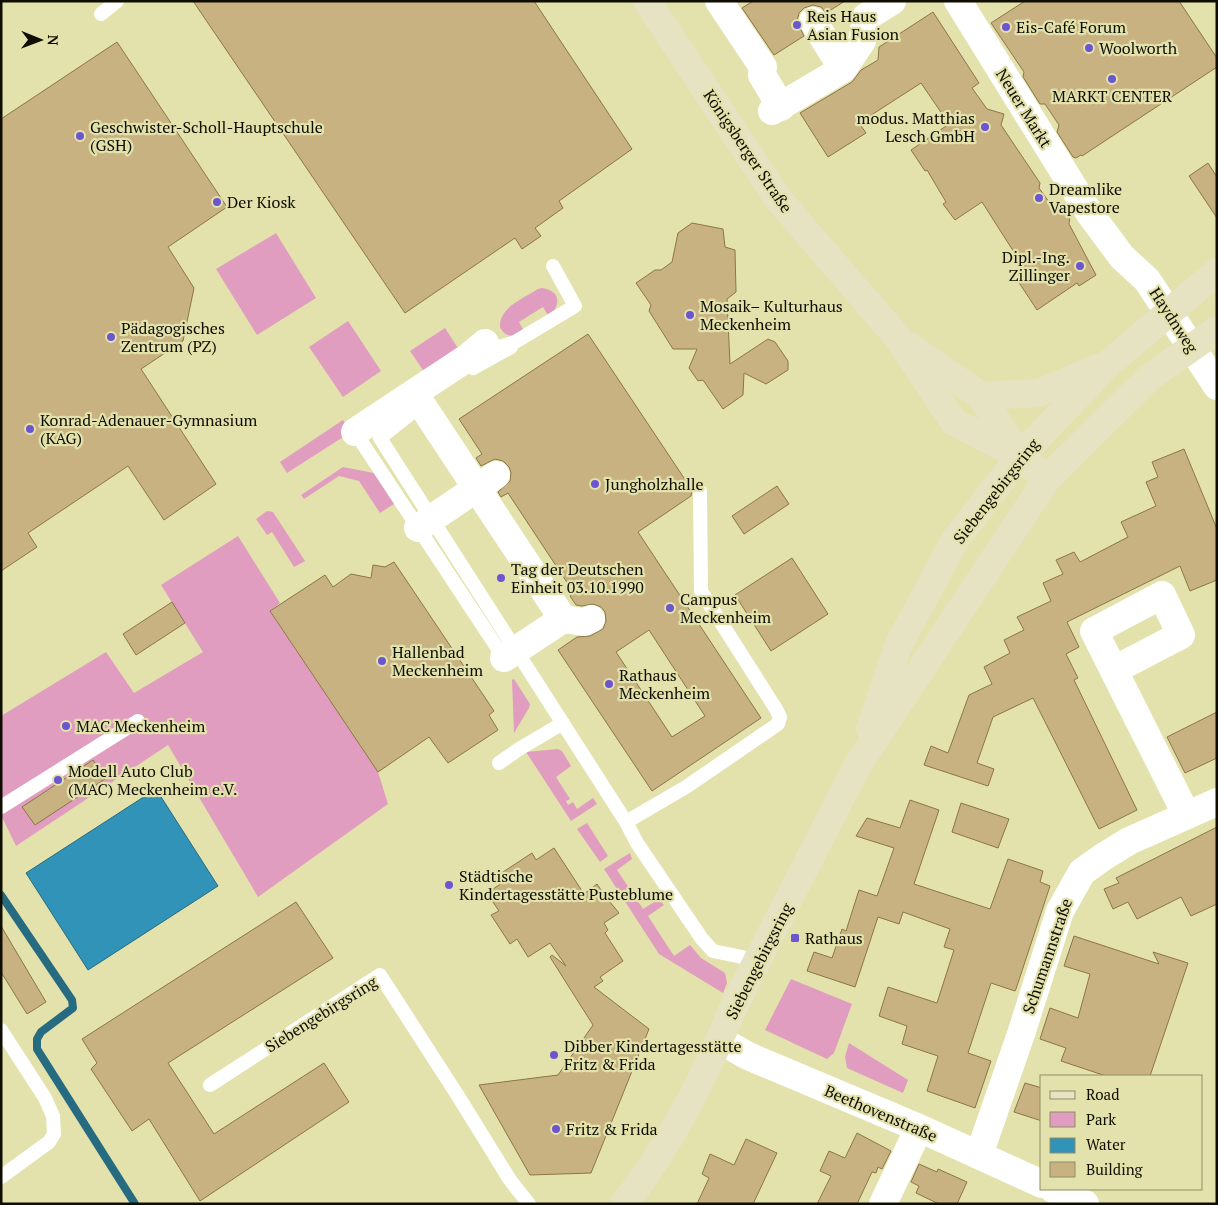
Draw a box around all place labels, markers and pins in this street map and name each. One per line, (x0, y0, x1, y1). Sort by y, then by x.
place label: Reis Haus Asian Fusion (807, 5, 900, 45)
place label: Eis-Café Forum (1016, 16, 1126, 38)
marker: Reis Haus Asian Fusion (791, 19, 803, 31)
marker: Eis-Café Forum (1000, 21, 1012, 33)
place label: Woolworth (1099, 37, 1178, 59)
marker: Woolworth (1083, 42, 1095, 54)
marker: MARKT CENTER (1106, 73, 1118, 85)
place label: MARKT CENTER (1052, 85, 1173, 107)
place label: modus. Matthias Lesch GmbH (857, 107, 975, 147)
place label: Geschwister-Scholl-Hauptschule (GSH) (90, 116, 323, 156)
marker: modus. Matthias Lesch GmbH (979, 121, 991, 133)
marker: Geschwister-Scholl-Hauptschule (GSH) (74, 130, 86, 142)
place label: Dreamlike Vapestore (1049, 178, 1122, 218)
place label: Der Kiosk (227, 191, 296, 213)
marker: Dreamlike Vapestore (1033, 192, 1045, 204)
marker: Der Kiosk (211, 196, 223, 208)
place label: Dipl.-Ing. Zillinger (1002, 246, 1071, 286)
marker: Dipl.-Ing. Zillinger (1074, 260, 1086, 272)
place label: Mosaik– Kulturhaus Meckenheim (700, 295, 843, 335)
marker: Mosaik– Kulturhaus Meckenheim (684, 309, 696, 321)
place label: Pädagogisches Zentrum (PZ) (121, 317, 225, 357)
marker: Pädagogisches Zentrum (PZ) (105, 331, 117, 343)
place label: Konrad-Adenauer-Gymnasium (KAG) (40, 409, 258, 449)
marker: Konrad-Adenauer-Gymnasium (KAG) (24, 423, 36, 435)
place label: Jungholzhalle (605, 473, 704, 495)
marker: Jungholzhalle (589, 478, 601, 490)
place label: Tag der Deutschen Einheit 03.10.1990 (511, 558, 644, 598)
marker: Tag der Deutschen Einheit 03.10.1990 (495, 572, 507, 584)
place label: Campus Meckenheim (680, 588, 771, 628)
marker: Campus Meckenheim (664, 602, 676, 614)
place label: Hallenbad Meckenheim (392, 641, 483, 681)
marker: Hallenbad Meckenheim (376, 655, 388, 667)
place label: Rathaus Meckenheim (619, 664, 710, 704)
marker: Rathaus Meckenheim (603, 678, 615, 690)
place label: MAC Meckenheim (76, 715, 205, 737)
marker: MAC Meckenheim (60, 720, 72, 732)
place label: Modell Auto Club (MAC) Meckenheim e.V. (68, 760, 237, 800)
marker: Modell Auto Club (MAC) Meckenheim e.V. (52, 774, 64, 786)
place label: Städtische Kindertagesstätte Pusteblume (459, 865, 673, 905)
marker: Städtische Kindertagesstätte Pusteblume (443, 879, 455, 891)
place label: Rathaus (805, 927, 863, 949)
marker: Rathaus (789, 932, 801, 944)
place label: Dibber Kindertagesstätte Fritz & Frida (564, 1035, 742, 1075)
marker: Dibber Kindertagesstätte Fritz & Frida (548, 1049, 560, 1061)
place label: Fritz & Frida (566, 1118, 658, 1140)
marker: Fritz & Frida (550, 1123, 562, 1135)

